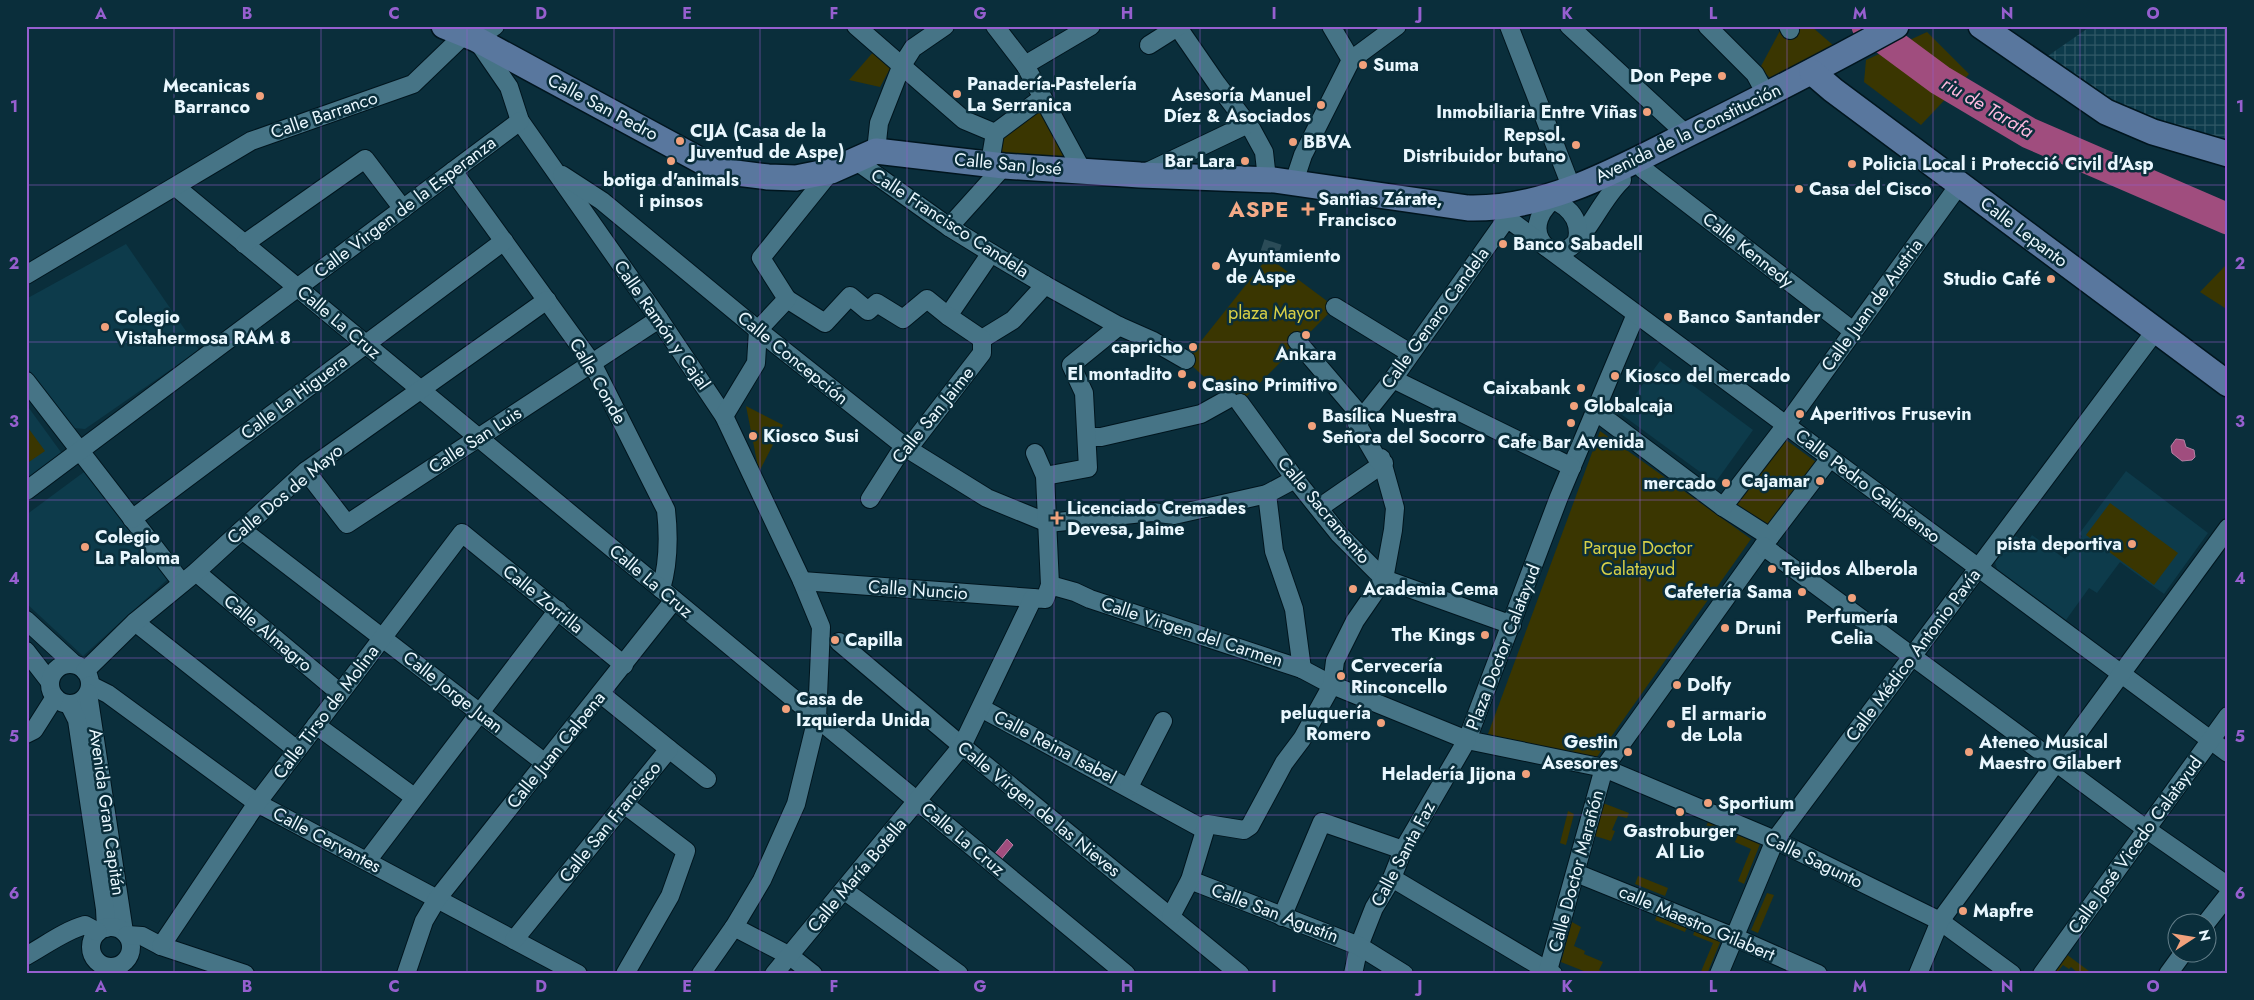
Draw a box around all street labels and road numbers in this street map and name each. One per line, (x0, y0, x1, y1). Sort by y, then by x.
street label: Calle San Pedro (543, 67, 663, 147)
street label: Avenida de la Constitución (1591, 77, 1785, 189)
street label: Calle Barranco (267, 84, 381, 145)
street label: Calle Virgen de la Esperanza (309, 130, 501, 284)
street label: Calle San José (953, 146, 1063, 182)
street label: Calle Francisco Candela (866, 162, 1034, 284)
street label: Calle Lepanto (1975, 190, 2073, 274)
street label: Calle Kennedy (1697, 206, 1799, 294)
street label: Calle Juan de Austria (1815, 233, 1929, 377)
street label: Calle Genaro Candela (1375, 242, 1495, 394)
street label: Calle Ramón y Cajal (607, 255, 717, 395)
street label: Calle La Cruz (291, 279, 387, 365)
street label: Calle Concepción (732, 305, 854, 411)
street label: Calle Conde (563, 333, 633, 429)
street label: Calle La Higuera (235, 348, 353, 446)
street label: Calle San Jaime (886, 361, 980, 469)
street label: Calle San Luis (423, 400, 527, 480)
street label: Calle Pedro Galipienso (1790, 423, 1946, 549)
street label: Calle Dos de Mayo (221, 438, 349, 550)
street label: Calle Sacramento (1271, 451, 1377, 569)
street label: Calle La Cruz (603, 538, 699, 624)
street label: Calle Zorrilla (497, 558, 589, 640)
street label: Plaza Doctor Calatayud (1459, 560, 1547, 734)
street label: Calle Médico Antonio Pavía (1839, 563, 1987, 747)
street label: Calle Nuncio (867, 574, 969, 606)
street label: Calle Almagro (218, 588, 318, 678)
street label: Calle Virgen del Carmen (1098, 590, 1286, 674)
street label: Calle Tirso de Molina (267, 640, 385, 784)
street label: Calle Jorge Juan (397, 645, 509, 739)
street label: Calle Juan Calpena (501, 686, 611, 814)
street label: Calle Reina Isabel (989, 704, 1121, 790)
street label: Avenida Gran Capitán (82, 727, 132, 897)
street label: Calle Virgen de las Nieves (952, 735, 1126, 883)
street label: Calle José Vicedo Calatayud (2062, 751, 2208, 939)
street label: Calle San Francisco (553, 756, 667, 888)
street label: Calle Doctor Marañón (1542, 787, 1610, 955)
street label: Calle La Cruz (915, 796, 1011, 882)
street label: Calle Santa Faz (1364, 796, 1442, 911)
street label: Calle Cervantes (268, 801, 386, 879)
street label: Calle María Botella (801, 812, 913, 938)
street label: Calle Sagunto (1761, 825, 1867, 895)
street label: Calle San Agustín (1208, 877, 1342, 949)
street label: calle Maestro Gilabert (1615, 878, 1780, 968)

